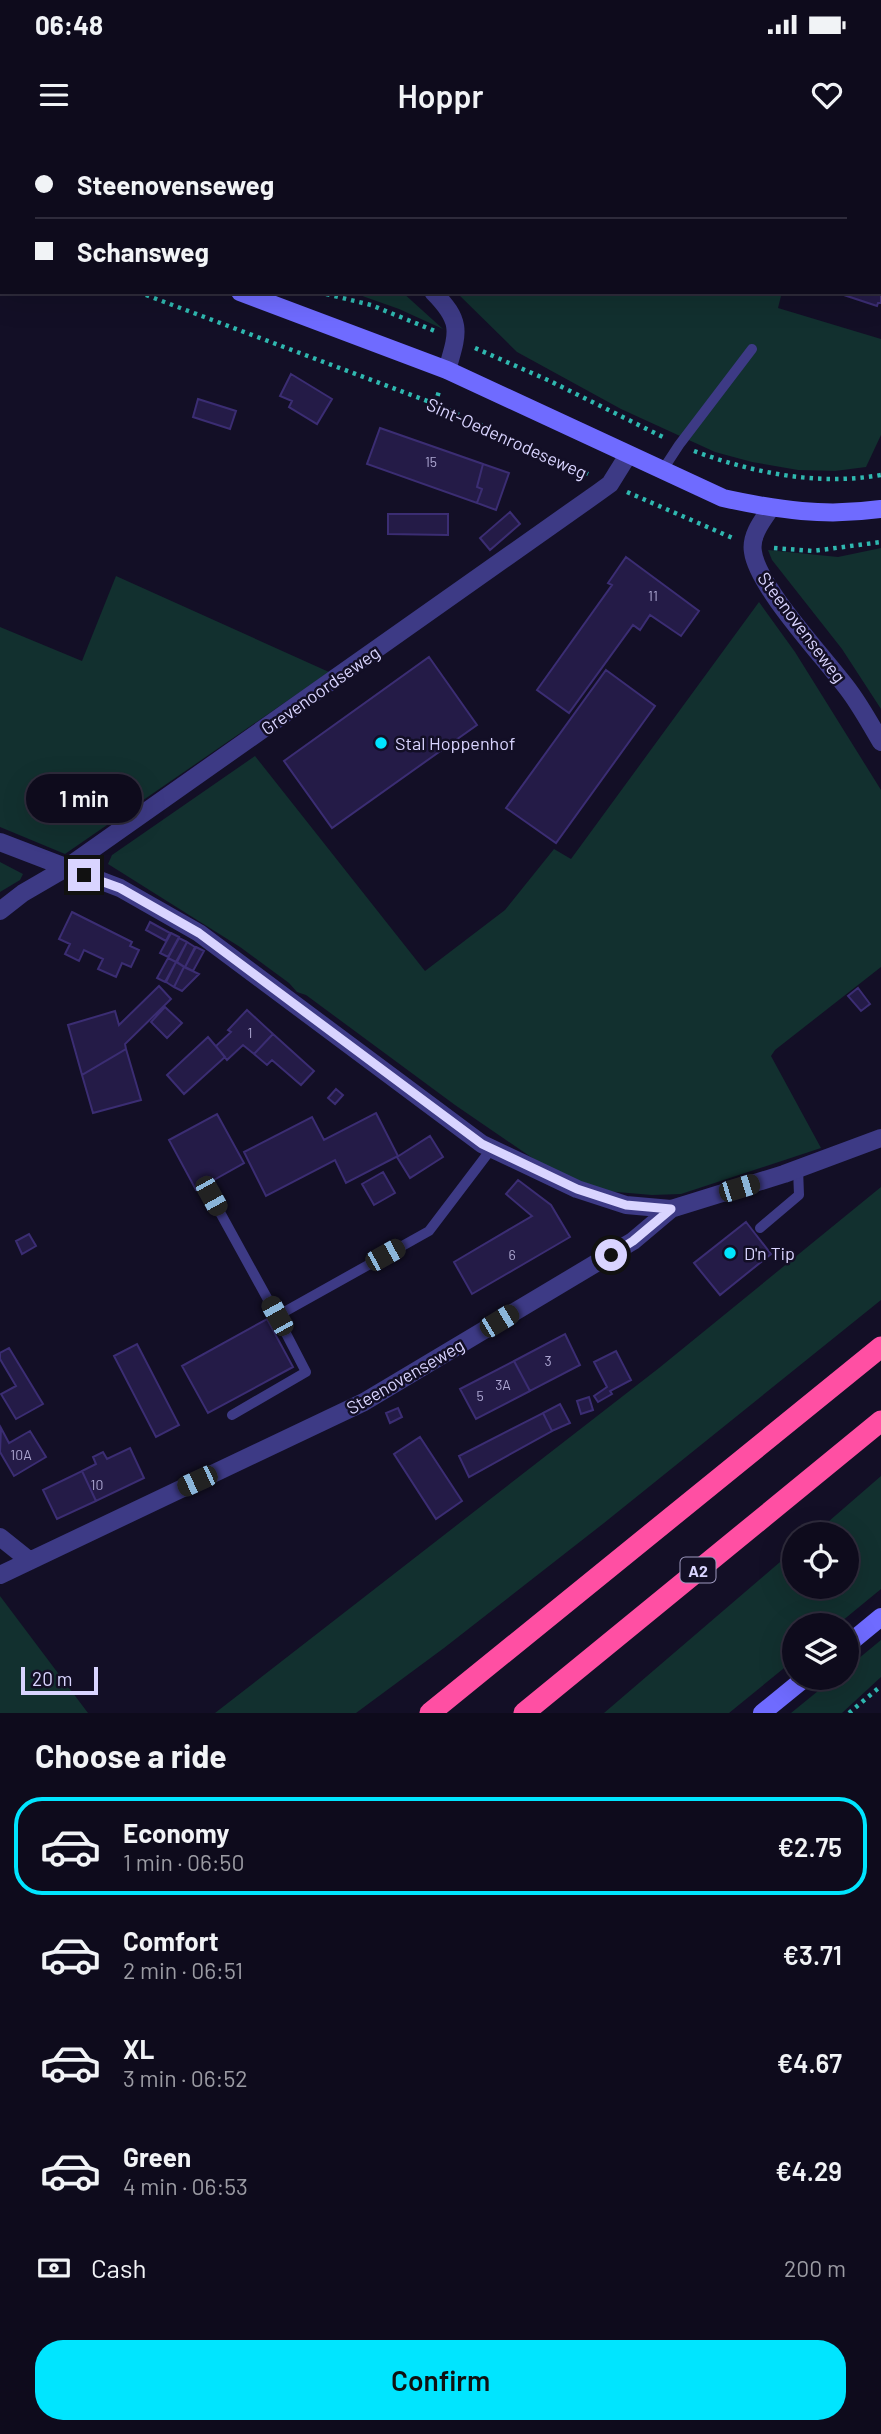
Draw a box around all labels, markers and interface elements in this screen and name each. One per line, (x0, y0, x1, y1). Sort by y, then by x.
text: 06:48 (35, 9, 103, 40)
icon: menu (35, 76, 73, 114)
text: Hoppr (397, 76, 484, 114)
icon: heart (808, 76, 846, 114)
text: Steenovenseweg (77, 169, 274, 200)
text: Schansweg (77, 236, 209, 267)
street label: Sint-Oedenrodeseweg (423, 393, 591, 483)
house number: 15 (425, 453, 437, 470)
street label: Steenovenseweg (753, 567, 851, 687)
house number: 11 (648, 587, 658, 604)
street label: Grevenoordseweg (256, 641, 384, 739)
place label: Stal Hoppenhof (395, 732, 515, 754)
marker: Stal Hoppenhof (373, 735, 389, 751)
callout: 1 min (26, 774, 142, 822)
text: 1 min (59, 784, 109, 812)
route end (68, 859, 100, 891)
house number: 1 (248, 1024, 252, 1041)
car (716, 1172, 763, 1204)
car (192, 1173, 231, 1219)
car (362, 1236, 409, 1274)
route start (595, 1239, 627, 1271)
place label: D'n Tip (744, 1242, 795, 1264)
marker: D'n Tip (722, 1245, 738, 1261)
house number: 6 (508, 1246, 516, 1263)
car (258, 1293, 297, 1339)
car (476, 1301, 523, 1341)
street label: Steenovenseweg (342, 1333, 468, 1419)
house number: 3 (544, 1352, 552, 1369)
house number: 3A (495, 1376, 511, 1393)
house number: 5 (476, 1387, 484, 1404)
house number: 10A (10, 1446, 32, 1463)
car (174, 1463, 221, 1499)
house number: 10 (91, 1476, 103, 1493)
map controls (782, 1522, 859, 1690)
button: locate (782, 1522, 859, 1599)
road number: A2 (680, 1558, 716, 1582)
button: layers (782, 1613, 859, 1690)
scale bar (21, 1664, 98, 1696)
text: 20 m (32, 1667, 72, 1690)
text: Choose a ride (35, 1736, 227, 1774)
icon: car (39, 1815, 102, 1878)
text: Economy (123, 1817, 229, 1848)
text: €2.75 (778, 1831, 842, 1862)
text: 1 min · 06:50 (123, 1848, 244, 1876)
icon: car (39, 1923, 102, 1986)
text: Comfort (123, 1925, 219, 1956)
text: €3.71 (783, 1939, 842, 1970)
text: 2 min · 06:51 (123, 1956, 243, 1984)
icon: car (39, 2031, 102, 2094)
text: XL (123, 2033, 154, 2064)
text: €4.67 (777, 2047, 842, 2078)
text: 3 min · 06:52 (123, 2064, 248, 2092)
icon: car (39, 2139, 102, 2202)
text: Green (123, 2141, 191, 2172)
text: €4.29 (775, 2155, 842, 2186)
text: 4 min · 06:53 (123, 2172, 248, 2200)
icon: cash (35, 2249, 73, 2287)
text: Cash (91, 2252, 146, 2283)
text: 200 m (784, 2254, 846, 2282)
button: Confirm (35, 2340, 846, 2420)

